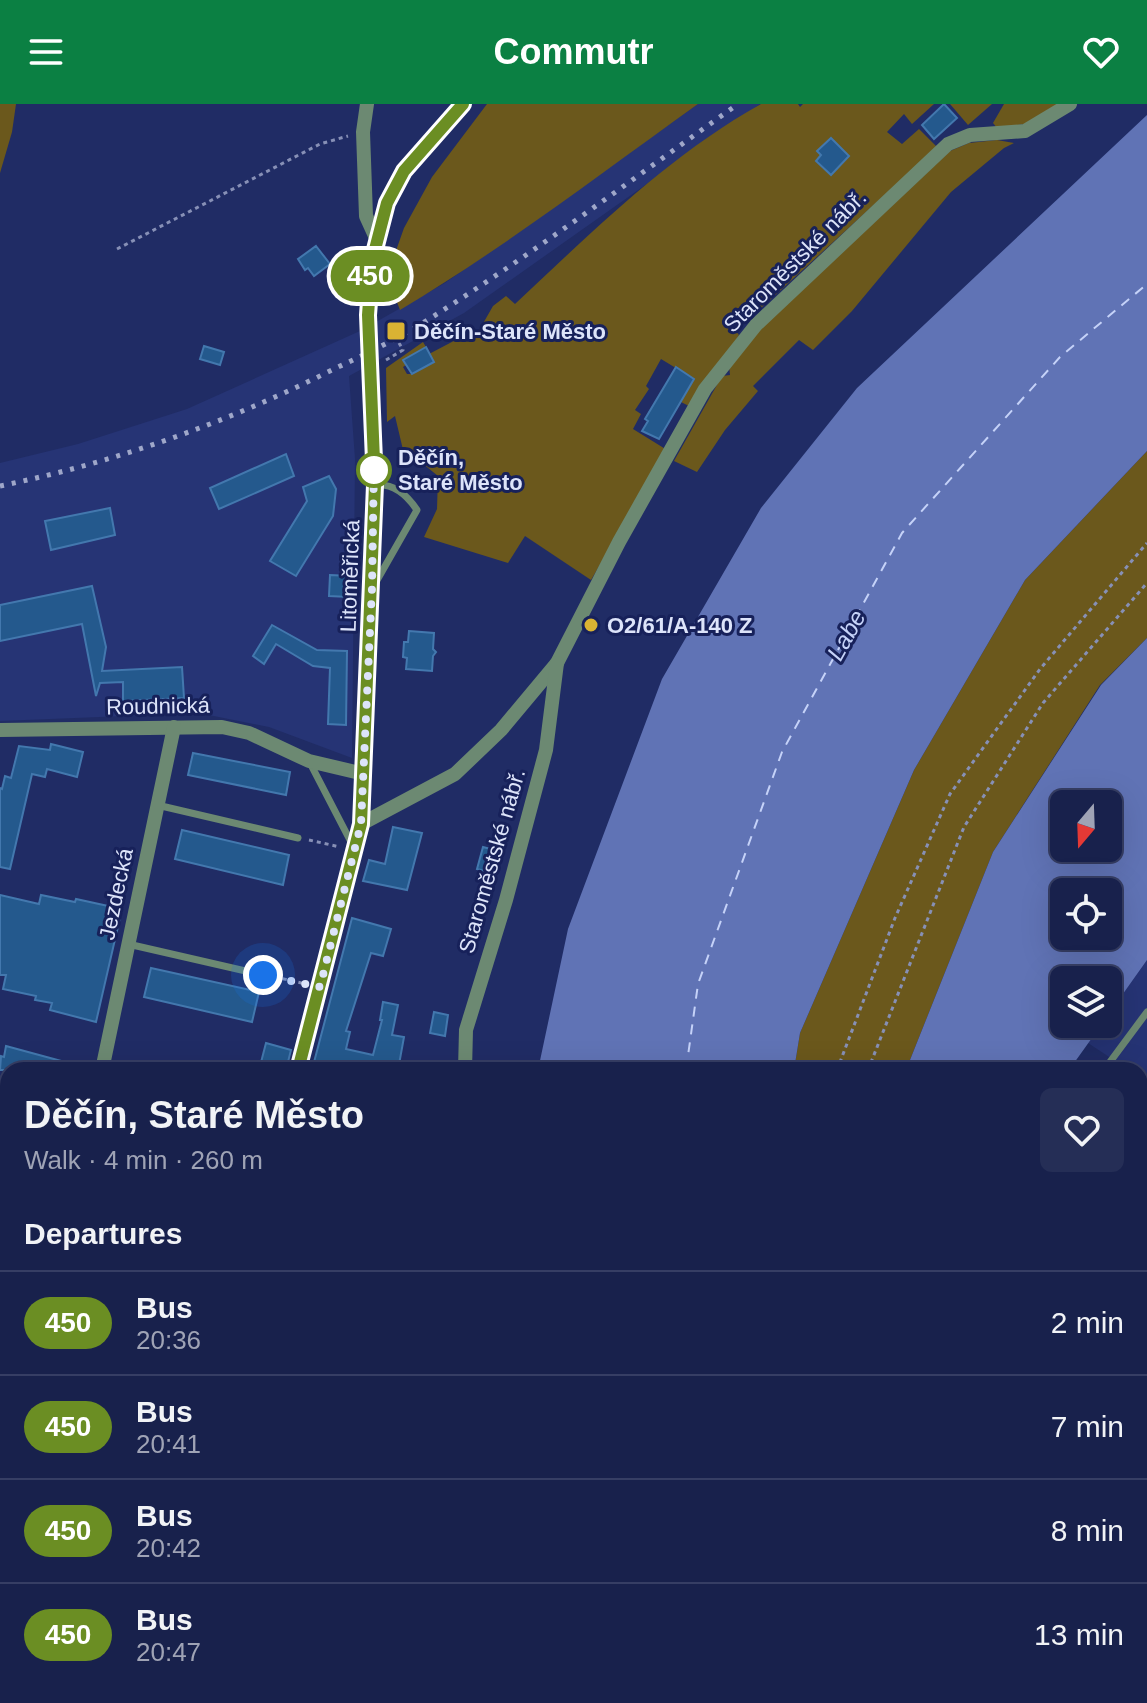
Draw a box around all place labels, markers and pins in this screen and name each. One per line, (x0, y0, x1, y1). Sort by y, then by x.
place label: Děčín-Staré Město (414, 319, 606, 344)
marker: Děčín-Staré Město (385, 320, 407, 342)
place label: Děčín, Staré Město (398, 445, 523, 495)
marker: Děčín, Staré Město (357, 453, 391, 487)
place label: O2/61/A-140 Z (607, 613, 753, 638)
marker: O2/61/A-140 Z (582, 616, 600, 634)

